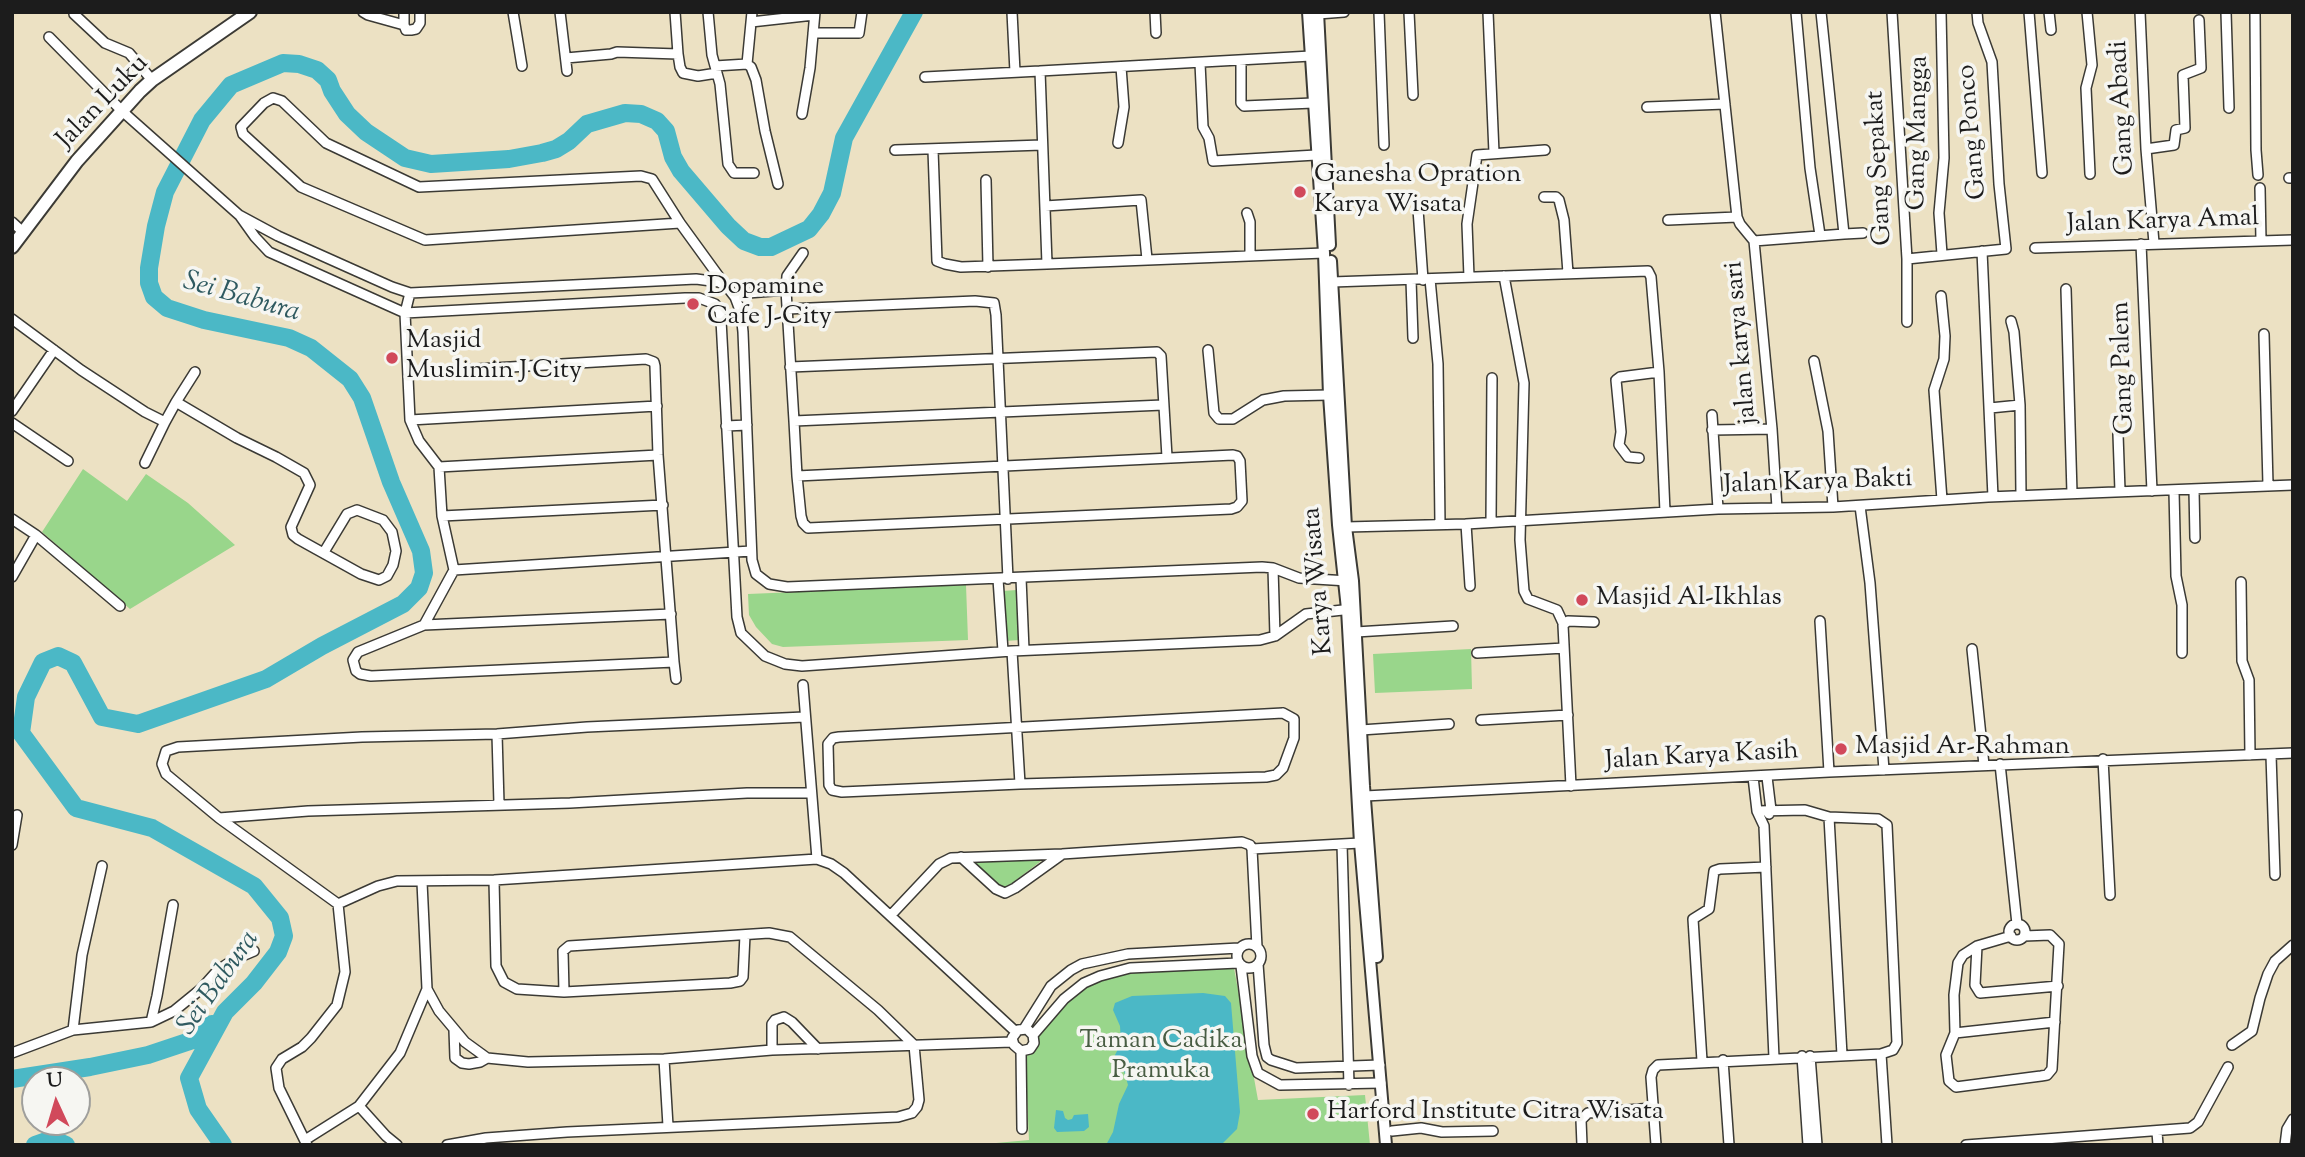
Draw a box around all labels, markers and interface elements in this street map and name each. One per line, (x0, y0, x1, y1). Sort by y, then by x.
street label: Gang Abadi (2105, 40, 2143, 176)
street label: Jalan Luku (51, 49, 157, 157)
street label: Gang Mangga (1903, 55, 1937, 211)
street label: Gang Ponco (1953, 63, 1995, 201)
street label: Gang Sepakat (1861, 90, 1901, 246)
place label: Ganesha Opration Karya Wisata (1314, 161, 1521, 222)
marker: Ganesha Opration Karya Wisata (1292, 184, 1308, 200)
street label: Jalan Karya Amal (2066, 204, 2260, 242)
street label: jalan karya sari (1720, 260, 1766, 426)
water label: Sei Babura (179, 266, 303, 332)
place label: Dopamine Cafe J-City (707, 273, 832, 334)
marker: Dopamine Cafe J-City (685, 296, 701, 312)
street label: Gang Palem (2107, 301, 2143, 435)
place label: Masjid Muslimin J City (406, 327, 582, 388)
marker: Masjid Muslimin J City (384, 350, 400, 366)
street label: Jalan Karya Bakti (1723, 465, 1913, 503)
street label: Karya Wisata (1298, 506, 1342, 656)
place label: Masjid Al-Ikhlas (1596, 584, 1782, 616)
marker: Masjid Al-Ikhlas (1574, 592, 1590, 608)
place label: Masjid Ar-Rahman (1855, 733, 2070, 765)
street label: Jalan Karya Kasih (1604, 737, 1800, 779)
marker: Masjid Ar-Rahman (1833, 741, 1849, 757)
water label: Sei Babura (172, 925, 268, 1043)
park label: Taman Cadika Pramuka (1080, 1027, 1242, 1088)
north arrow (21, 1066, 91, 1136)
text: U (46, 1068, 63, 1096)
place label: Harford Institute Citra Wisata (1327, 1098, 1664, 1130)
marker: Harford Institute Citra Wisata (1305, 1106, 1321, 1122)

